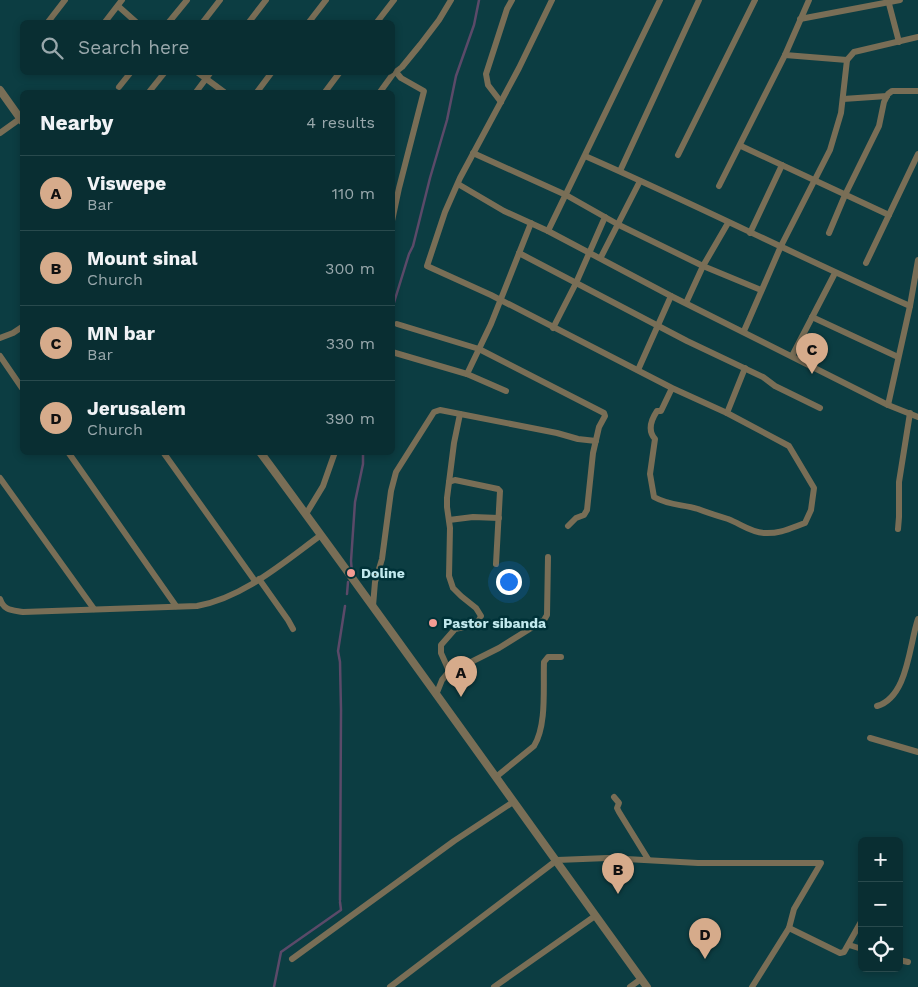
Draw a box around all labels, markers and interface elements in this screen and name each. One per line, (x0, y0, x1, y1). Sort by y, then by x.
search box (20, 20, 395, 75)
icon: search (38, 34, 66, 62)
text: Search here (78, 36, 189, 59)
text: Nearby (40, 110, 113, 135)
text: 4 results (306, 113, 375, 132)
text: Viswepe (87, 172, 166, 195)
text: A (51, 184, 61, 203)
text: 110 m (332, 184, 375, 203)
text: Bar (87, 195, 113, 214)
text: Mount sinal (87, 247, 198, 270)
text: B (51, 259, 61, 278)
text: 300 m (325, 259, 375, 278)
text: Church (87, 270, 143, 289)
text: MN bar (87, 322, 155, 345)
pin: C (796, 333, 828, 374)
text: C (51, 334, 61, 353)
text: 330 m (326, 334, 375, 353)
text: Bar (87, 345, 113, 364)
text: Jerusalem (87, 397, 186, 420)
text: D (50, 409, 62, 428)
text: 390 m (325, 409, 375, 428)
text: Church (87, 420, 143, 439)
place label: Doline (361, 565, 405, 581)
marker: Doline (345, 567, 357, 579)
your location (496, 569, 522, 595)
place label: Pastor sibanda (443, 615, 547, 631)
marker: Pastor sibanda (427, 617, 439, 629)
pin: A (445, 656, 477, 697)
map controls (858, 837, 903, 972)
button: + (858, 837, 903, 882)
pin: B (602, 853, 634, 894)
button: − (858, 882, 903, 927)
pin: D (689, 918, 721, 959)
button: locate (858, 927, 903, 972)

